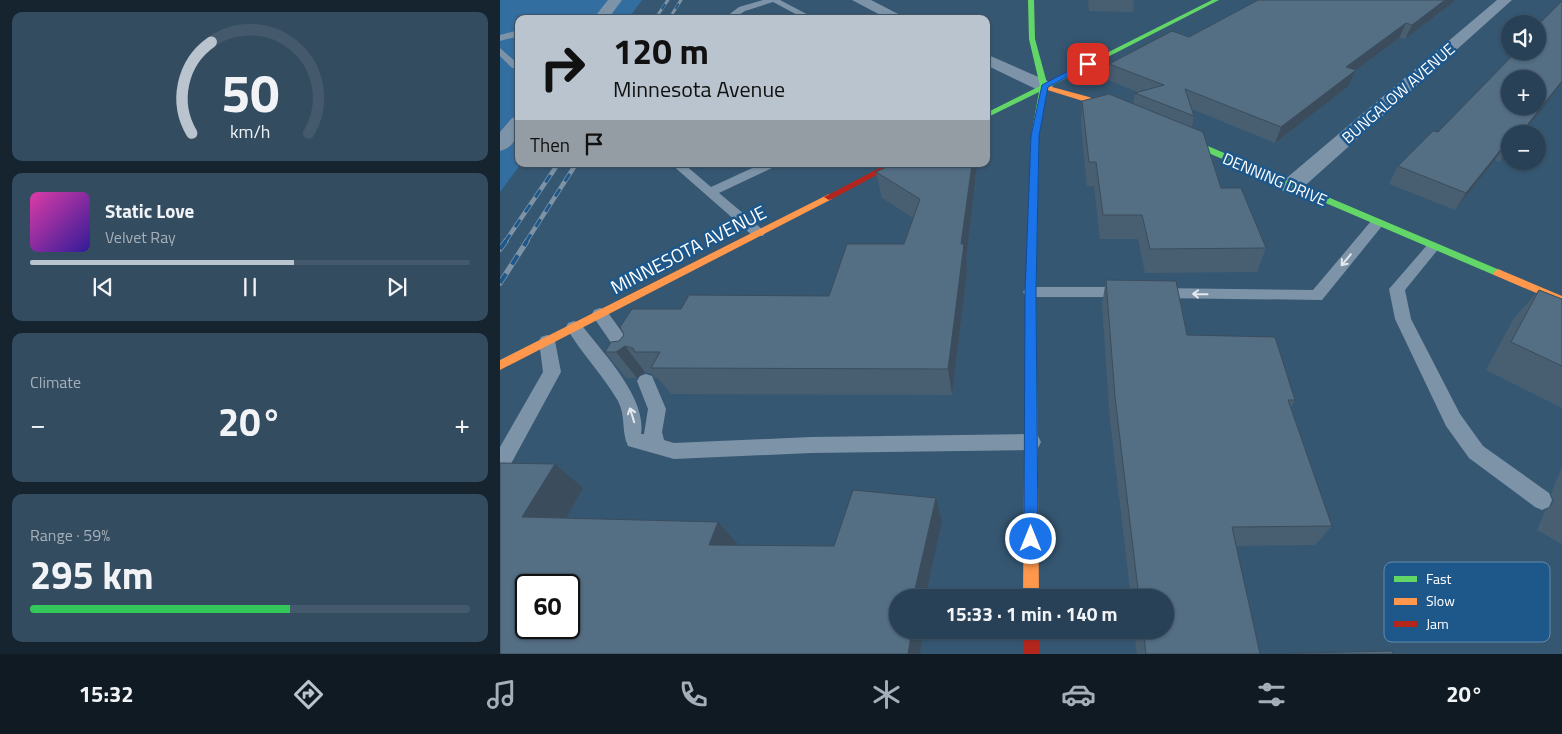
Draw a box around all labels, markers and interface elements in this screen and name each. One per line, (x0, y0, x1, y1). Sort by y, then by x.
map controls (1501, 15, 1546, 170)
button: sound (1501, 15, 1546, 60)
text: 120 m (613, 24, 709, 78)
icon: right (530, 35, 595, 100)
street label: BUNGALOW AVENUE (1336, 37, 1460, 149)
pin (1067, 43, 1109, 85)
icon: arrive (1074, 50, 1102, 78)
text: 50 (221, 53, 279, 132)
button: + (1501, 70, 1546, 115)
text: Minnesota Avenue (613, 72, 785, 106)
text: km/h (230, 118, 270, 145)
button: − (1501, 125, 1546, 170)
text: Then (530, 130, 570, 159)
icon: arrive (580, 130, 608, 158)
street label: DENNING DRIVE (1219, 146, 1331, 212)
text: Static Love (105, 196, 194, 225)
street label: MINNESOTA AVENUE (605, 197, 771, 301)
text: Velvet Ray (105, 225, 176, 249)
one-way arrow (1341, 254, 1352, 267)
icon: previous (89, 273, 117, 301)
icon: pause (236, 273, 264, 301)
icon: next (383, 273, 411, 301)
one-way arrow (1193, 289, 1209, 298)
text: Climate (30, 370, 81, 394)
text: 20° (218, 393, 282, 451)
text: − (30, 402, 46, 445)
text: + (454, 402, 470, 445)
one-way arrow (626, 407, 636, 423)
position arrow (1004, 512, 1056, 564)
text: Range · 59% (30, 523, 110, 547)
text: 295 km (30, 546, 154, 604)
legend (1384, 562, 1550, 642)
text: Fast (1426, 568, 1451, 589)
speed limit sign: 60 (515, 574, 580, 639)
text: Slow (1426, 590, 1455, 611)
text: 15:33 · 1 min · 140 m (945, 599, 1118, 628)
text: Jam (1426, 613, 1449, 634)
text: 15:32 (79, 677, 134, 711)
icon: directions (291, 677, 326, 712)
icon: music (484, 677, 519, 712)
icon: phone (676, 677, 711, 712)
icon: climate (869, 677, 904, 712)
icon: car (1061, 677, 1096, 712)
icon: filters (1254, 677, 1289, 712)
text: 20° (1446, 677, 1483, 711)

